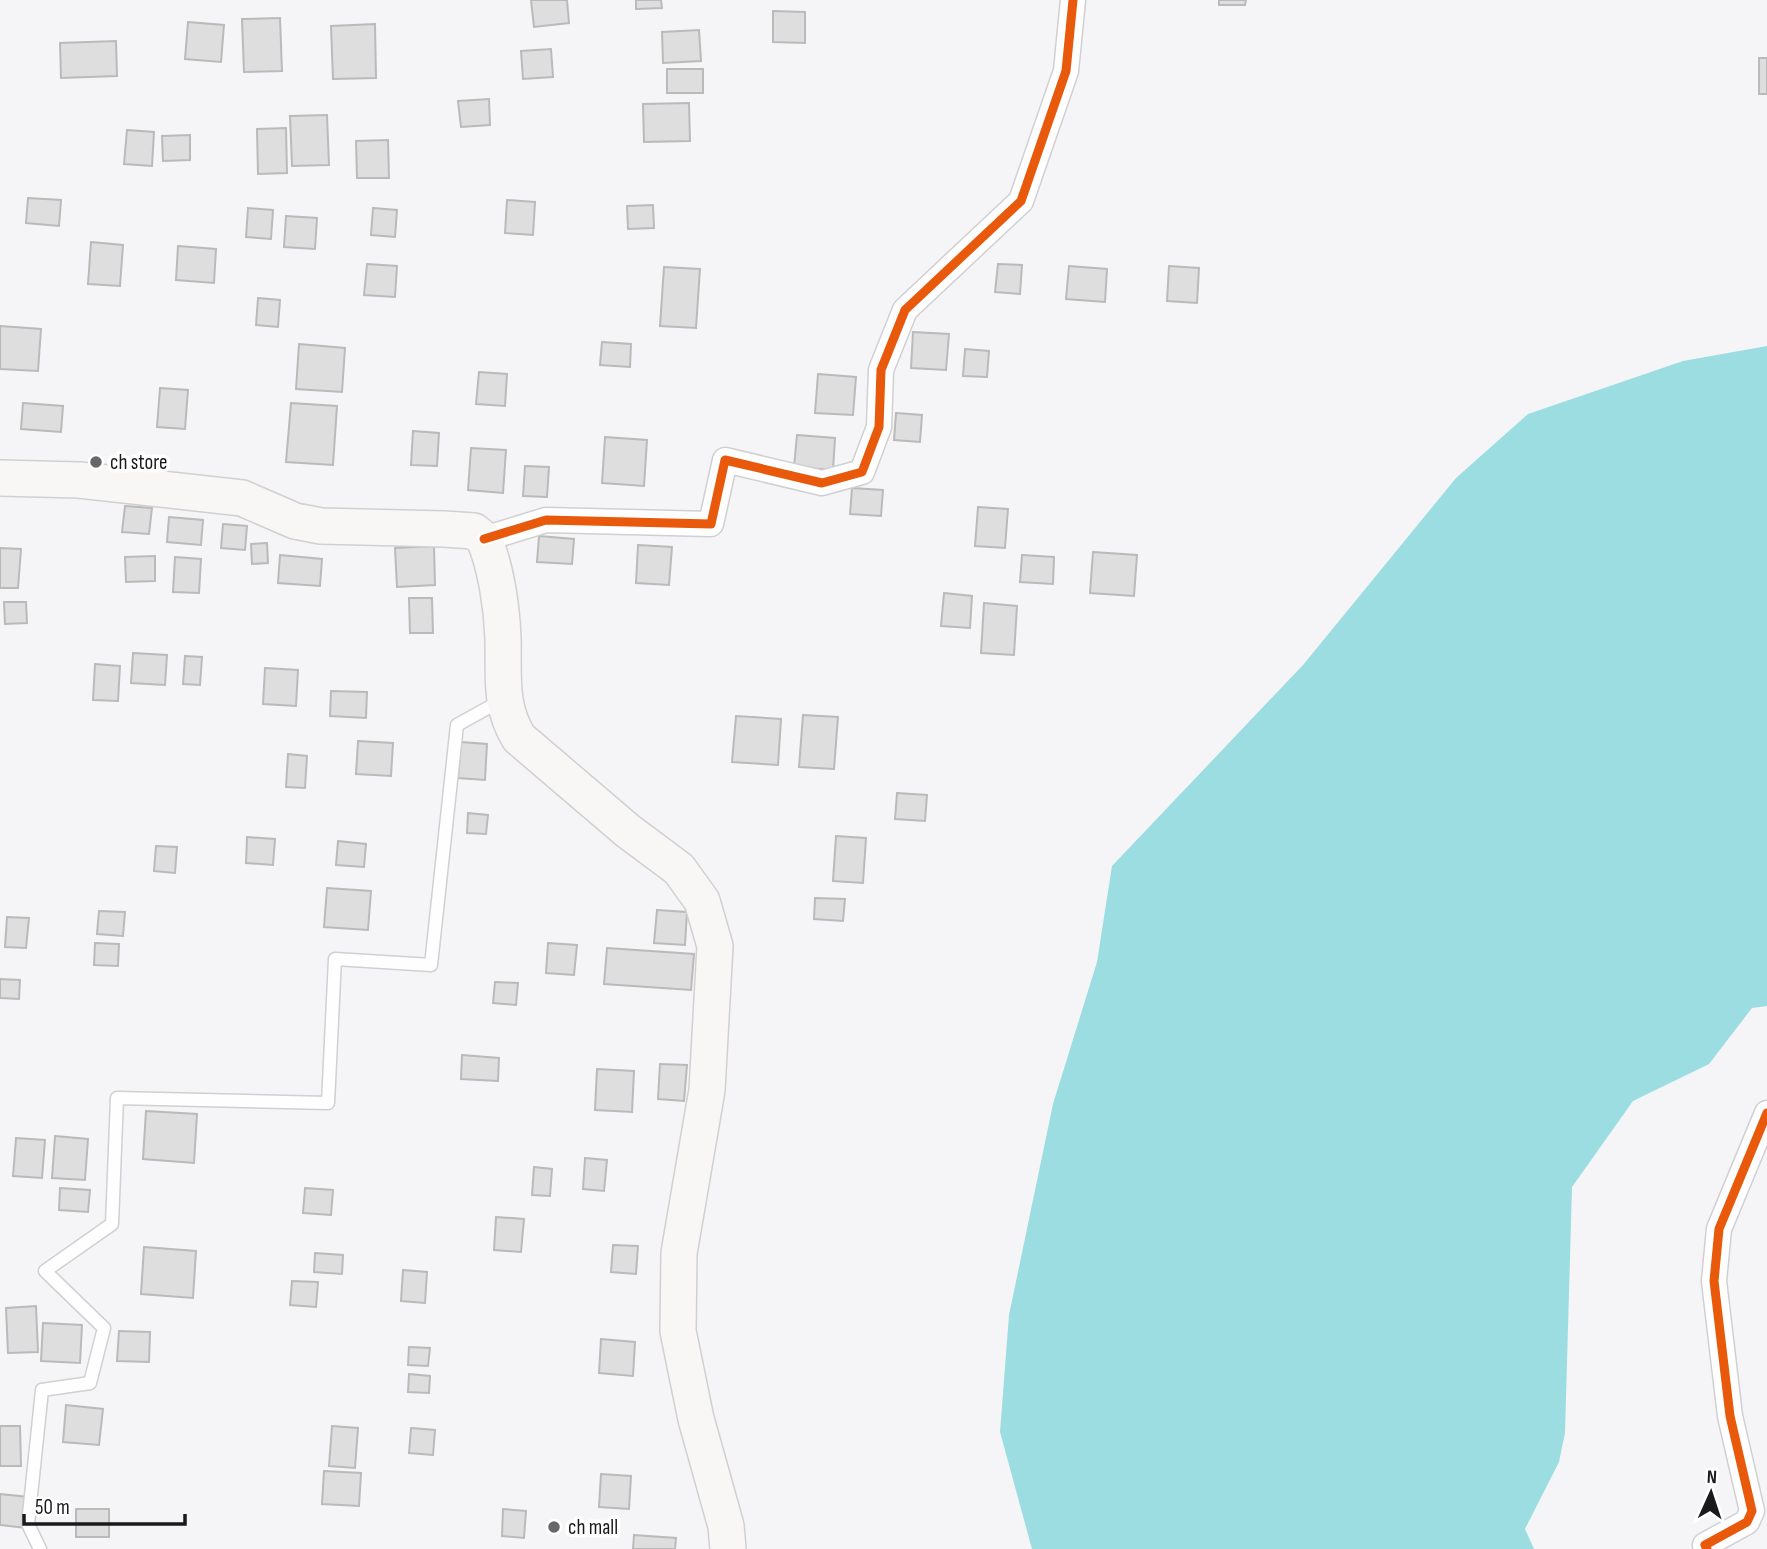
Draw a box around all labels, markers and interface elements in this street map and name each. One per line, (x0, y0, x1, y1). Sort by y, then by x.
place label: ch store (110, 450, 167, 475)
marker: ch store (88, 454, 104, 470)
north arrow (1676, 1458, 1746, 1528)
text: N (1706, 1466, 1717, 1489)
scale bar (24, 1482, 186, 1526)
text: 50 m (35, 1495, 70, 1520)
place label: ch mall (568, 1515, 618, 1540)
marker: ch mall (546, 1519, 562, 1535)

